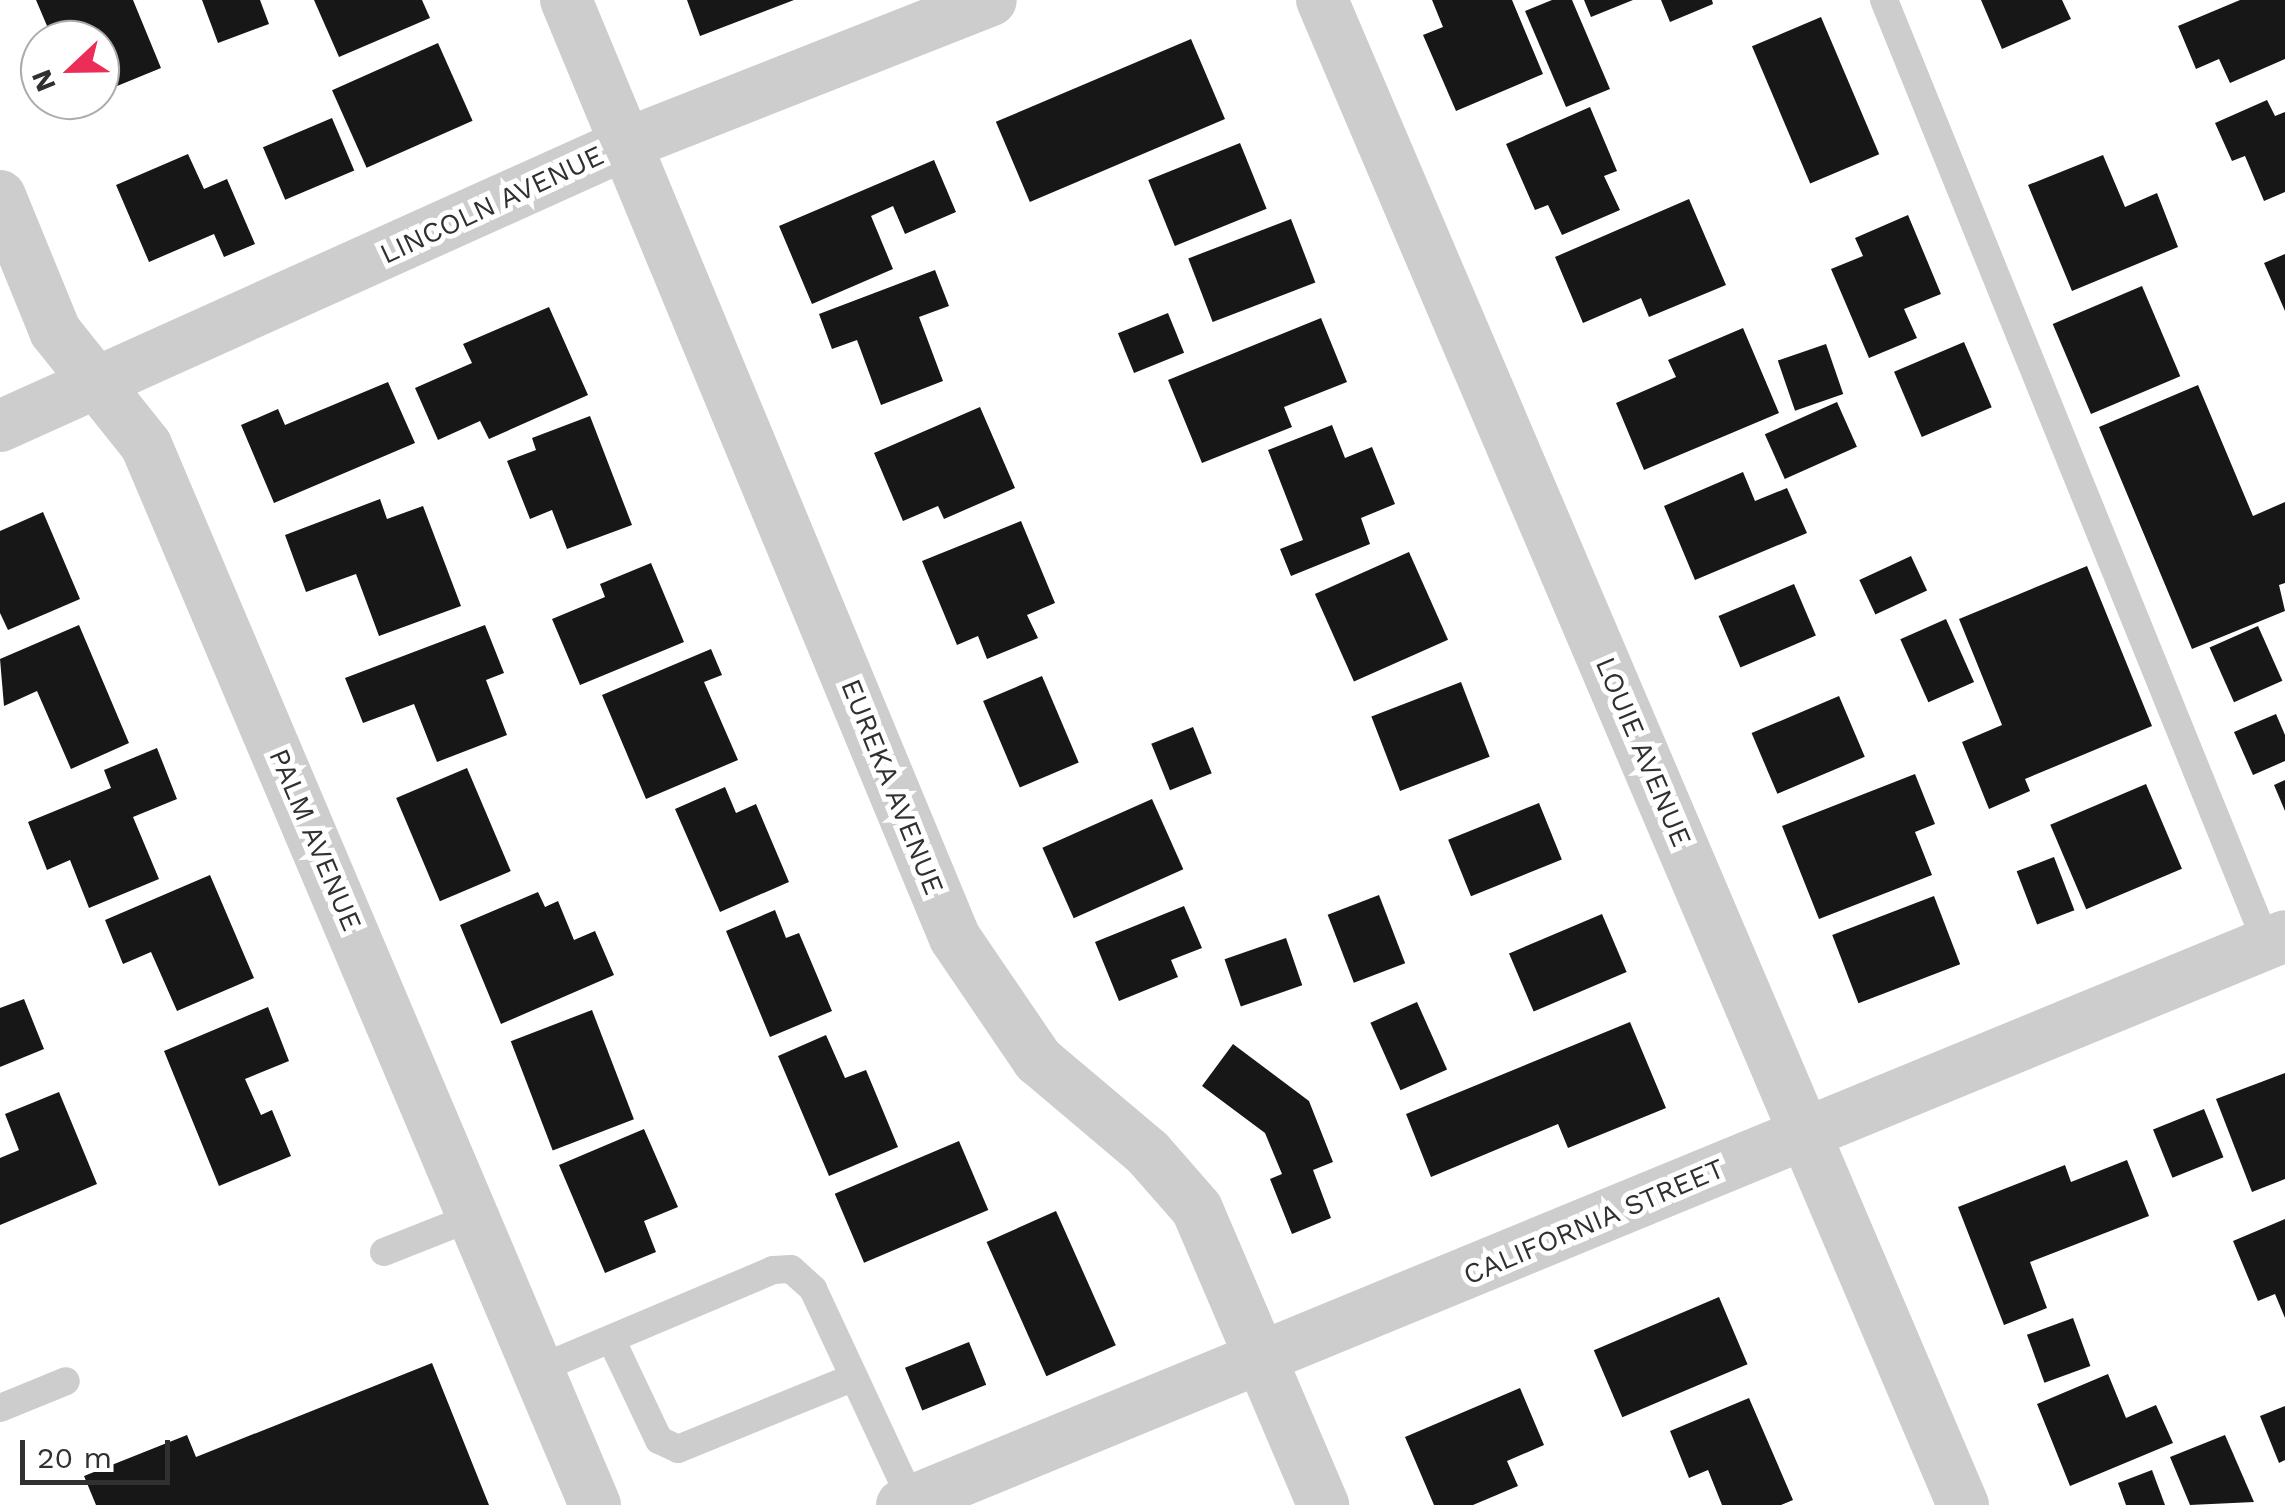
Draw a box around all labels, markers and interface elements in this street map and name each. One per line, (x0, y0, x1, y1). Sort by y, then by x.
north arrow (20, 20, 120, 120)
text: N (24, 65, 63, 96)
street label: LINCOLN AVENUE (374, 138, 610, 272)
street label: LOUIE AVENUE (1588, 652, 1698, 852)
street label: EUREKA AVENUE (833, 673, 951, 901)
street label: PALM AVENUE (261, 743, 369, 937)
street label: CALIFORNIA STREET (1458, 1152, 1730, 1292)
scale bar (25, 1420, 175, 1482)
text: 20 m (37, 1440, 112, 1475)

